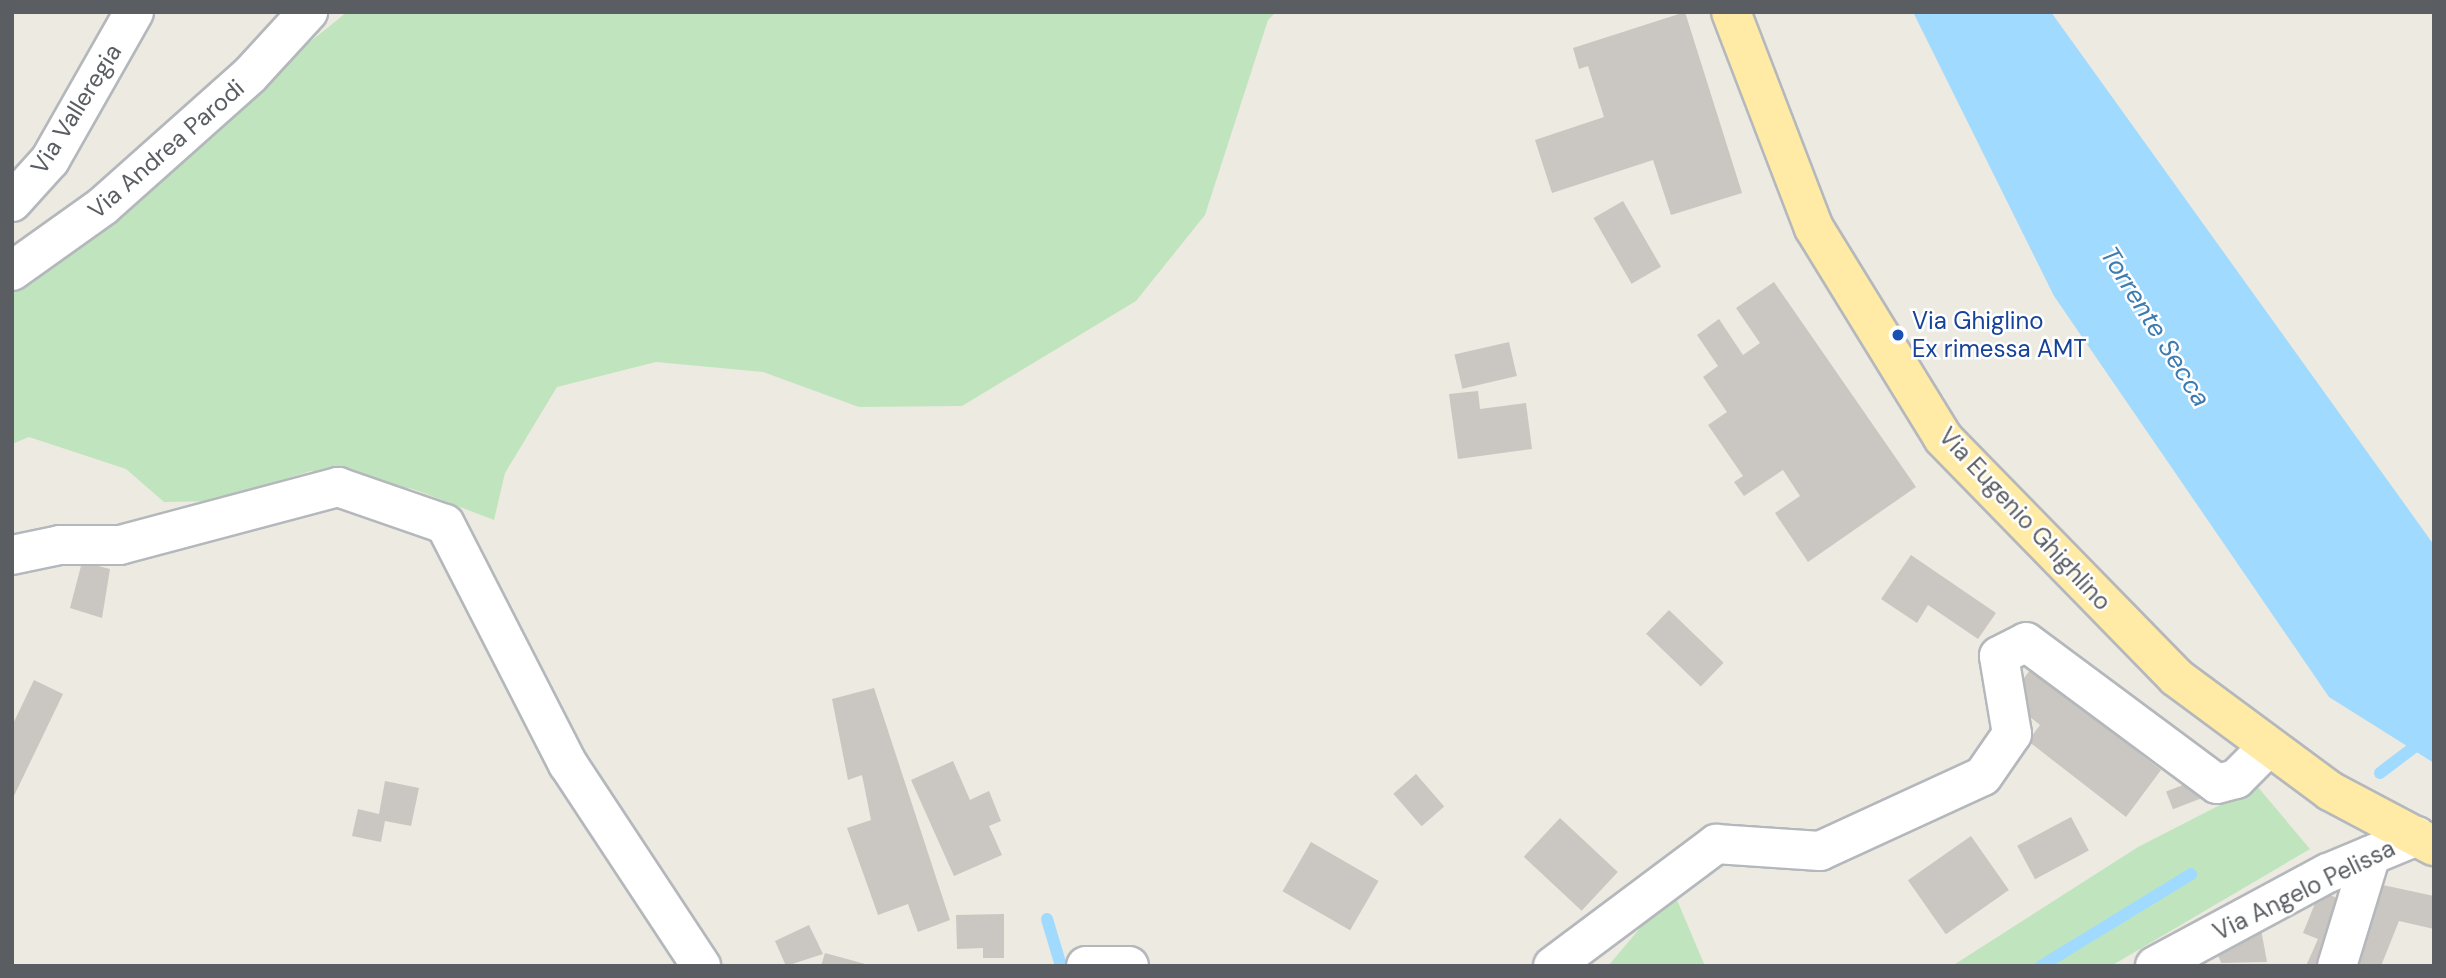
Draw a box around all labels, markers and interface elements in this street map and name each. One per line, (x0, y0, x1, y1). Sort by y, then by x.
street label: Via Valleregia (25, 39, 127, 179)
street label: Via Andrea Parodi (82, 73, 250, 225)
water label: Torrente Secca (2093, 241, 2217, 413)
place label: Via Ghiglino Ex rimessa AMT (1912, 307, 2087, 363)
marker: Via Ghiglino Ex rimessa AMT (1890, 327, 1906, 343)
street label: Via Eugenio Ghighlino (1933, 422, 2117, 616)
street label: Via Angelo Pelissa (2208, 834, 2400, 946)

